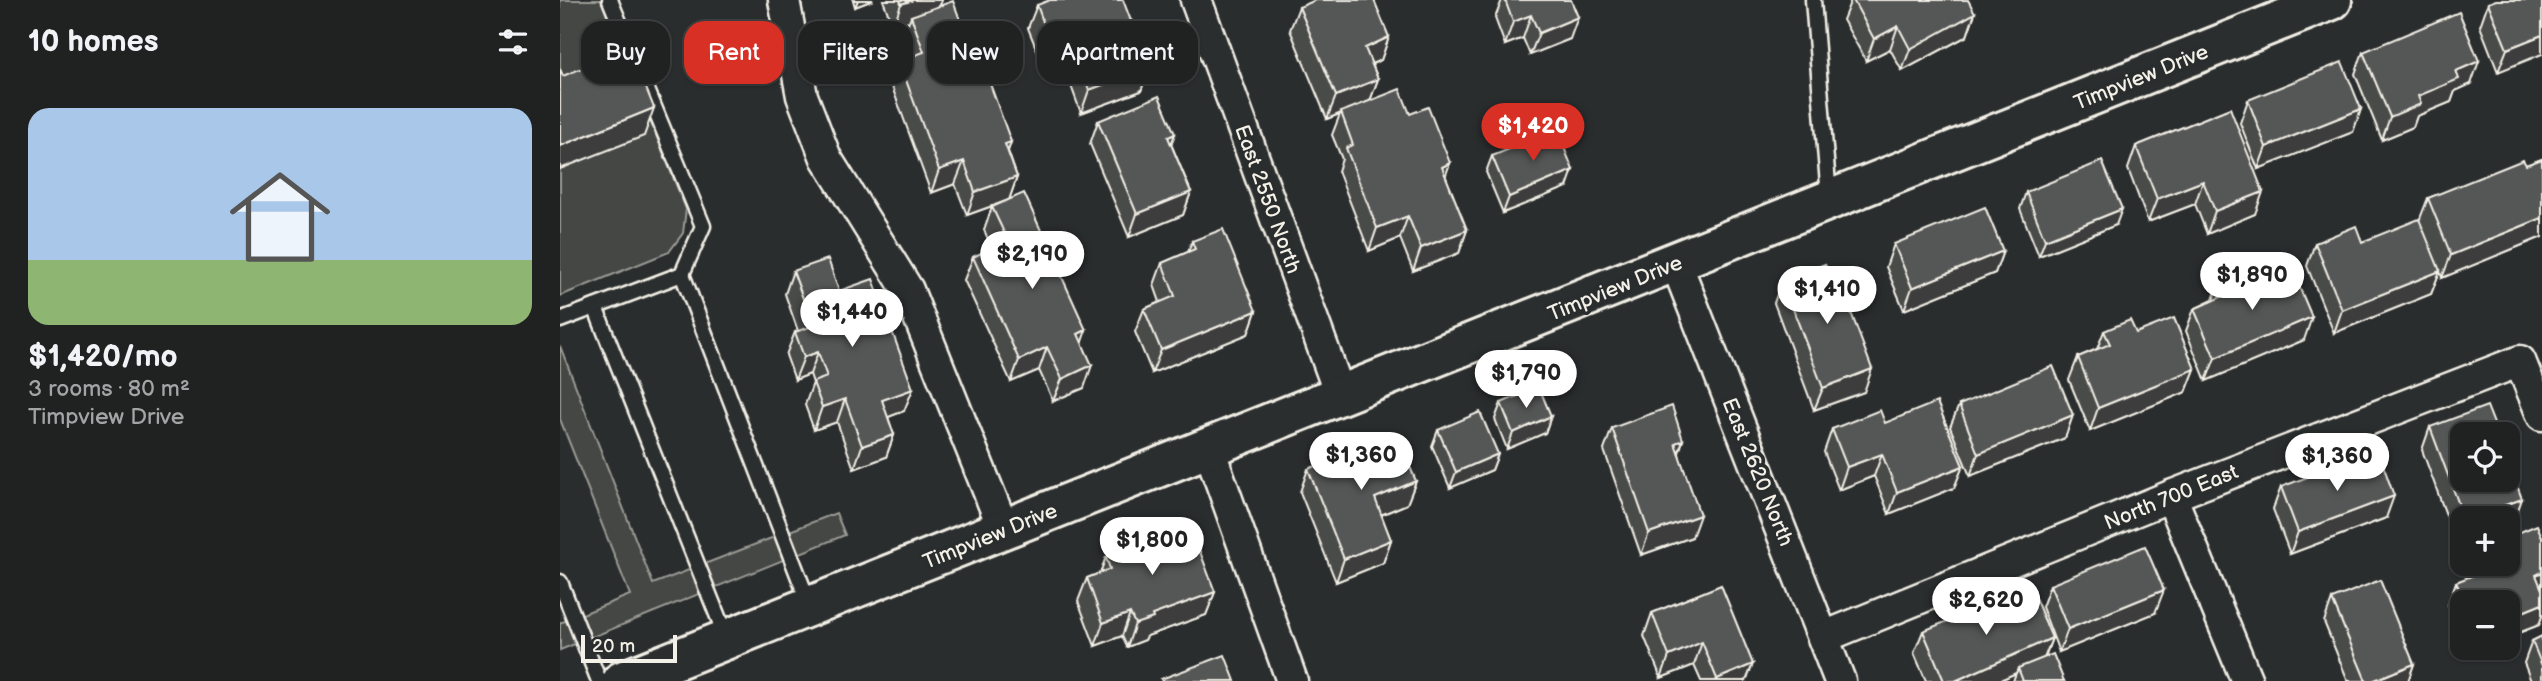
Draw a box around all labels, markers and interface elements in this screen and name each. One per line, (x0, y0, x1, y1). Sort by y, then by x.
chip: Buy (581, 21, 670, 84)
chip: Rent (684, 21, 784, 84)
chip: Filters (798, 21, 913, 84)
chip: New (927, 21, 1023, 84)
chip: Apartment (1037, 21, 1198, 84)
icon: filters (494, 23, 532, 61)
text: 10 homes (28, 24, 159, 60)
street label: Timpview Drive (2070, 39, 2212, 116)
pin: $1,420 (1476, 104, 1590, 163)
text: $1,420 (1497, 112, 1569, 140)
street label: East 2550 North (1229, 121, 1306, 277)
icon: home (217, 154, 343, 280)
pin: $2,190 (975, 232, 1089, 291)
text: $2,190 (996, 240, 1068, 268)
street label: Timpview Drive (1544, 250, 1686, 327)
pin: $1,890 (2195, 252, 2309, 312)
text: $1,890 (2216, 261, 2288, 289)
pin: $1,410 (1770, 266, 1884, 326)
text: $1,410 (1793, 275, 1861, 303)
pin: $1,440 (795, 290, 909, 349)
text: $1,440 (816, 298, 888, 326)
text: $1,420/mo (28, 339, 178, 375)
pin: $1,790 (1469, 350, 1583, 410)
text: $1,790 (1491, 359, 1561, 387)
text: 3 rooms · 80 m² (28, 375, 190, 403)
street label: East 2620 North (1716, 395, 1799, 550)
text: Timpview Drive (28, 403, 184, 431)
map controls (2450, 422, 2520, 660)
button: locate (2450, 422, 2520, 492)
pin: $1,360 (1304, 433, 1418, 492)
pin: $1,360 (2280, 434, 2394, 493)
text: $1,360 (1325, 441, 1397, 469)
text: $1,360 (2301, 442, 2373, 470)
street label: North 700 East (2101, 459, 2242, 536)
street label: Timpview Drive (919, 498, 1061, 575)
button: + (2450, 506, 2520, 576)
pin: $1,800 (1095, 518, 1209, 577)
text: $1,800 (1116, 526, 1188, 554)
pin: $2,620 (1929, 578, 2043, 637)
text: $2,620 (1948, 586, 2024, 614)
button: − (2450, 590, 2520, 660)
scale bar (581, 632, 677, 664)
text: 20 m (592, 635, 635, 658)

